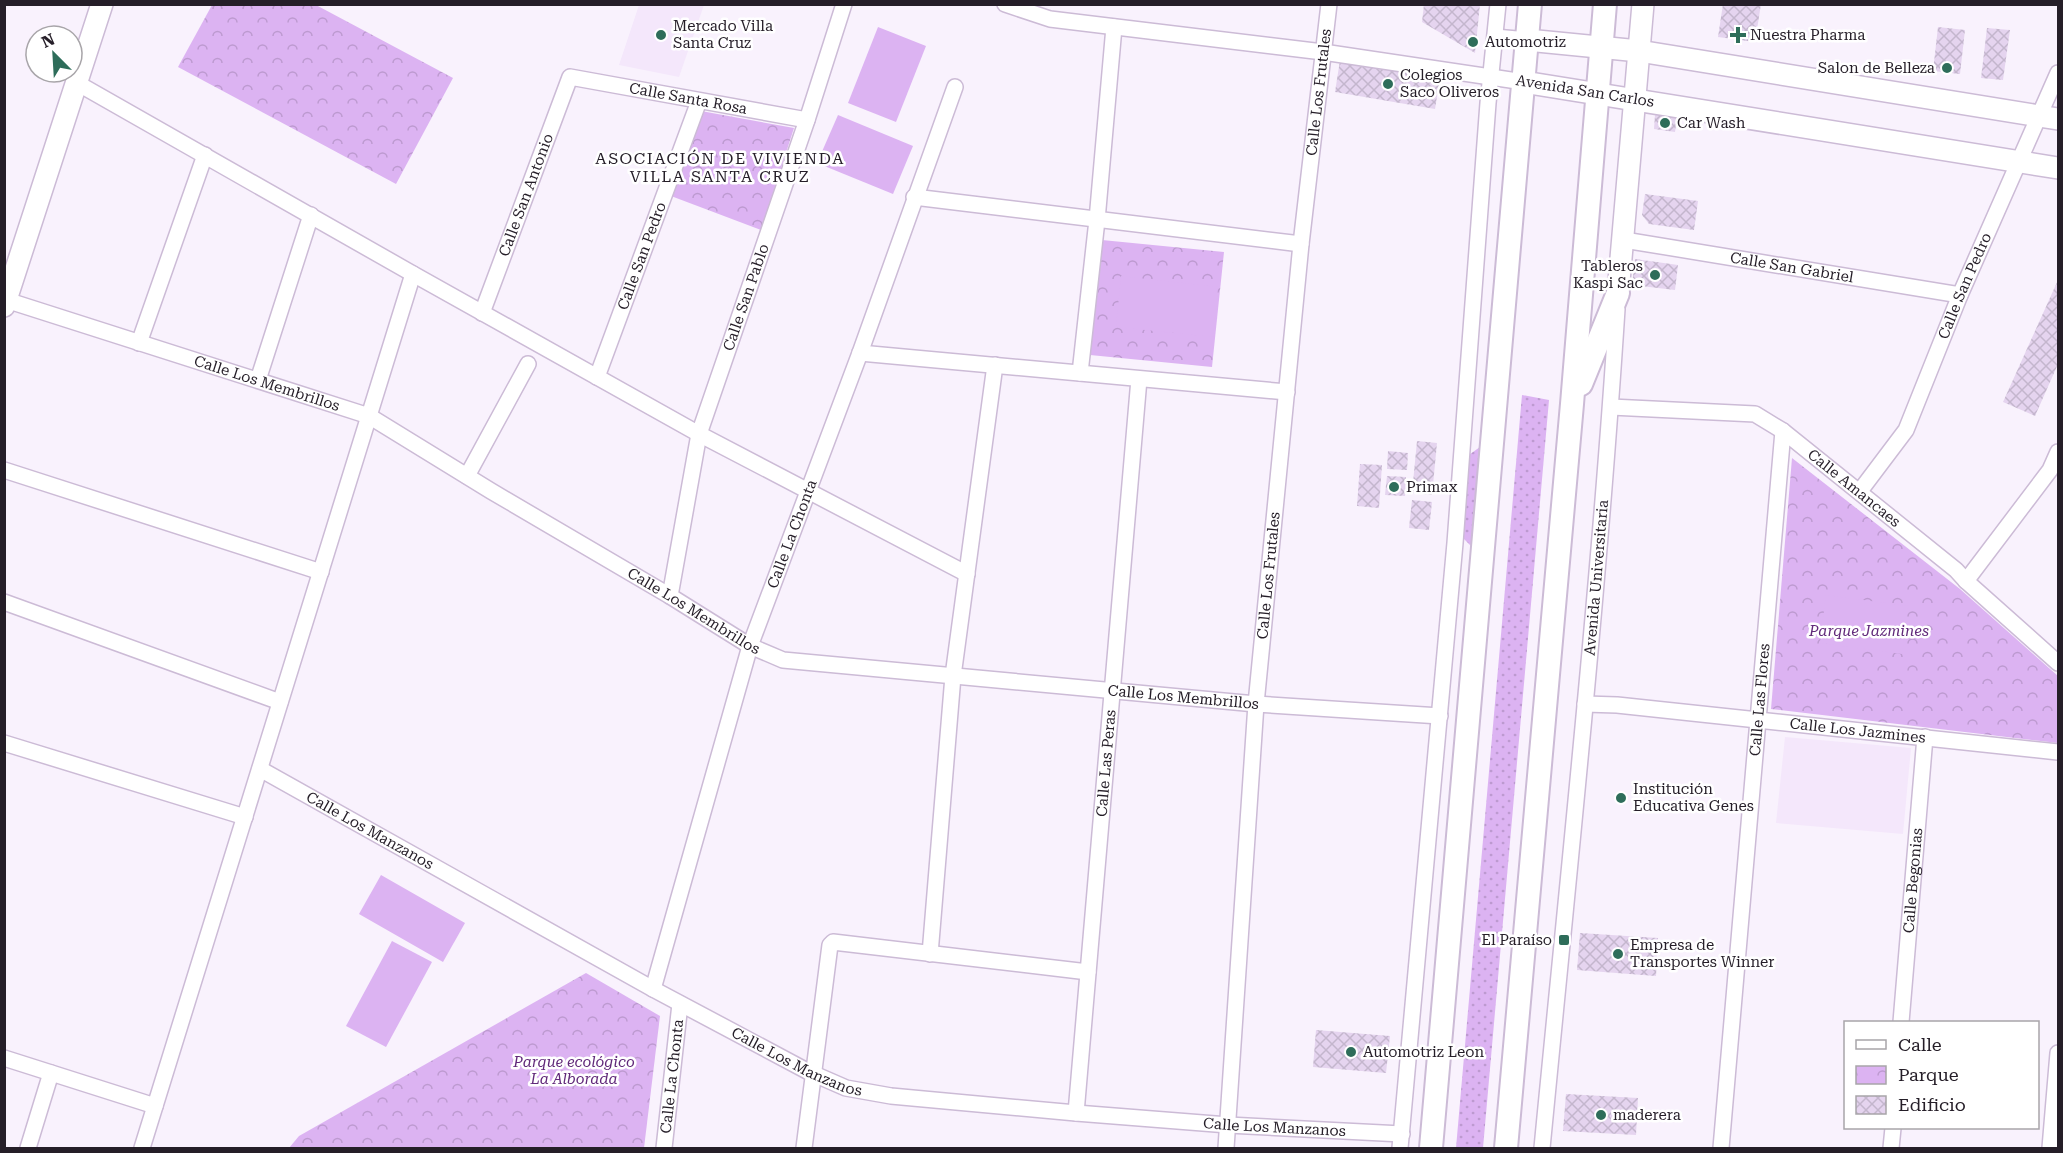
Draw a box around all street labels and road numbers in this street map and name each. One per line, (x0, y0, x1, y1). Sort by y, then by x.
street label: Calle Los Frutales (1302, 28, 1335, 157)
street label: Avenida San Carlos (1515, 71, 1655, 111)
street label: Calle Santa Rosa (628, 79, 749, 118)
street label: Calle San Antonio (495, 131, 557, 259)
street label: Calle San Pedro (614, 200, 670, 312)
street label: Calle San Pedro (1934, 230, 1995, 342)
street label: Calle San Pablo (719, 241, 773, 353)
street label: Calle San Gabriel (1729, 249, 1855, 286)
street label: Calle Los Membrillos (192, 352, 342, 415)
street label: Calle Amancaes (1804, 445, 1904, 531)
street label: Calle La Chonta (763, 477, 821, 591)
street label: Avenida Universitaria (1581, 499, 1612, 656)
street label: Calle Los Frutales (1253, 511, 1284, 640)
street label: Calle Los Membrillos (624, 564, 763, 658)
street label: Calle Las Flores (1746, 643, 1774, 757)
street label: Calle Los Membrillos (1107, 681, 1260, 713)
street label: Calle Las Peras (1092, 709, 1120, 818)
street label: Calle Los Jazmines (1789, 714, 1927, 747)
street label: Calle Los Manzanos (303, 788, 437, 873)
street label: Calle Begonias (1900, 827, 1926, 934)
street label: Calle La Chonta (657, 1018, 687, 1134)
street label: Calle Los Manzanos (728, 1023, 863, 1100)
street label: Calle Los Manzanos (1203, 1114, 1346, 1140)

